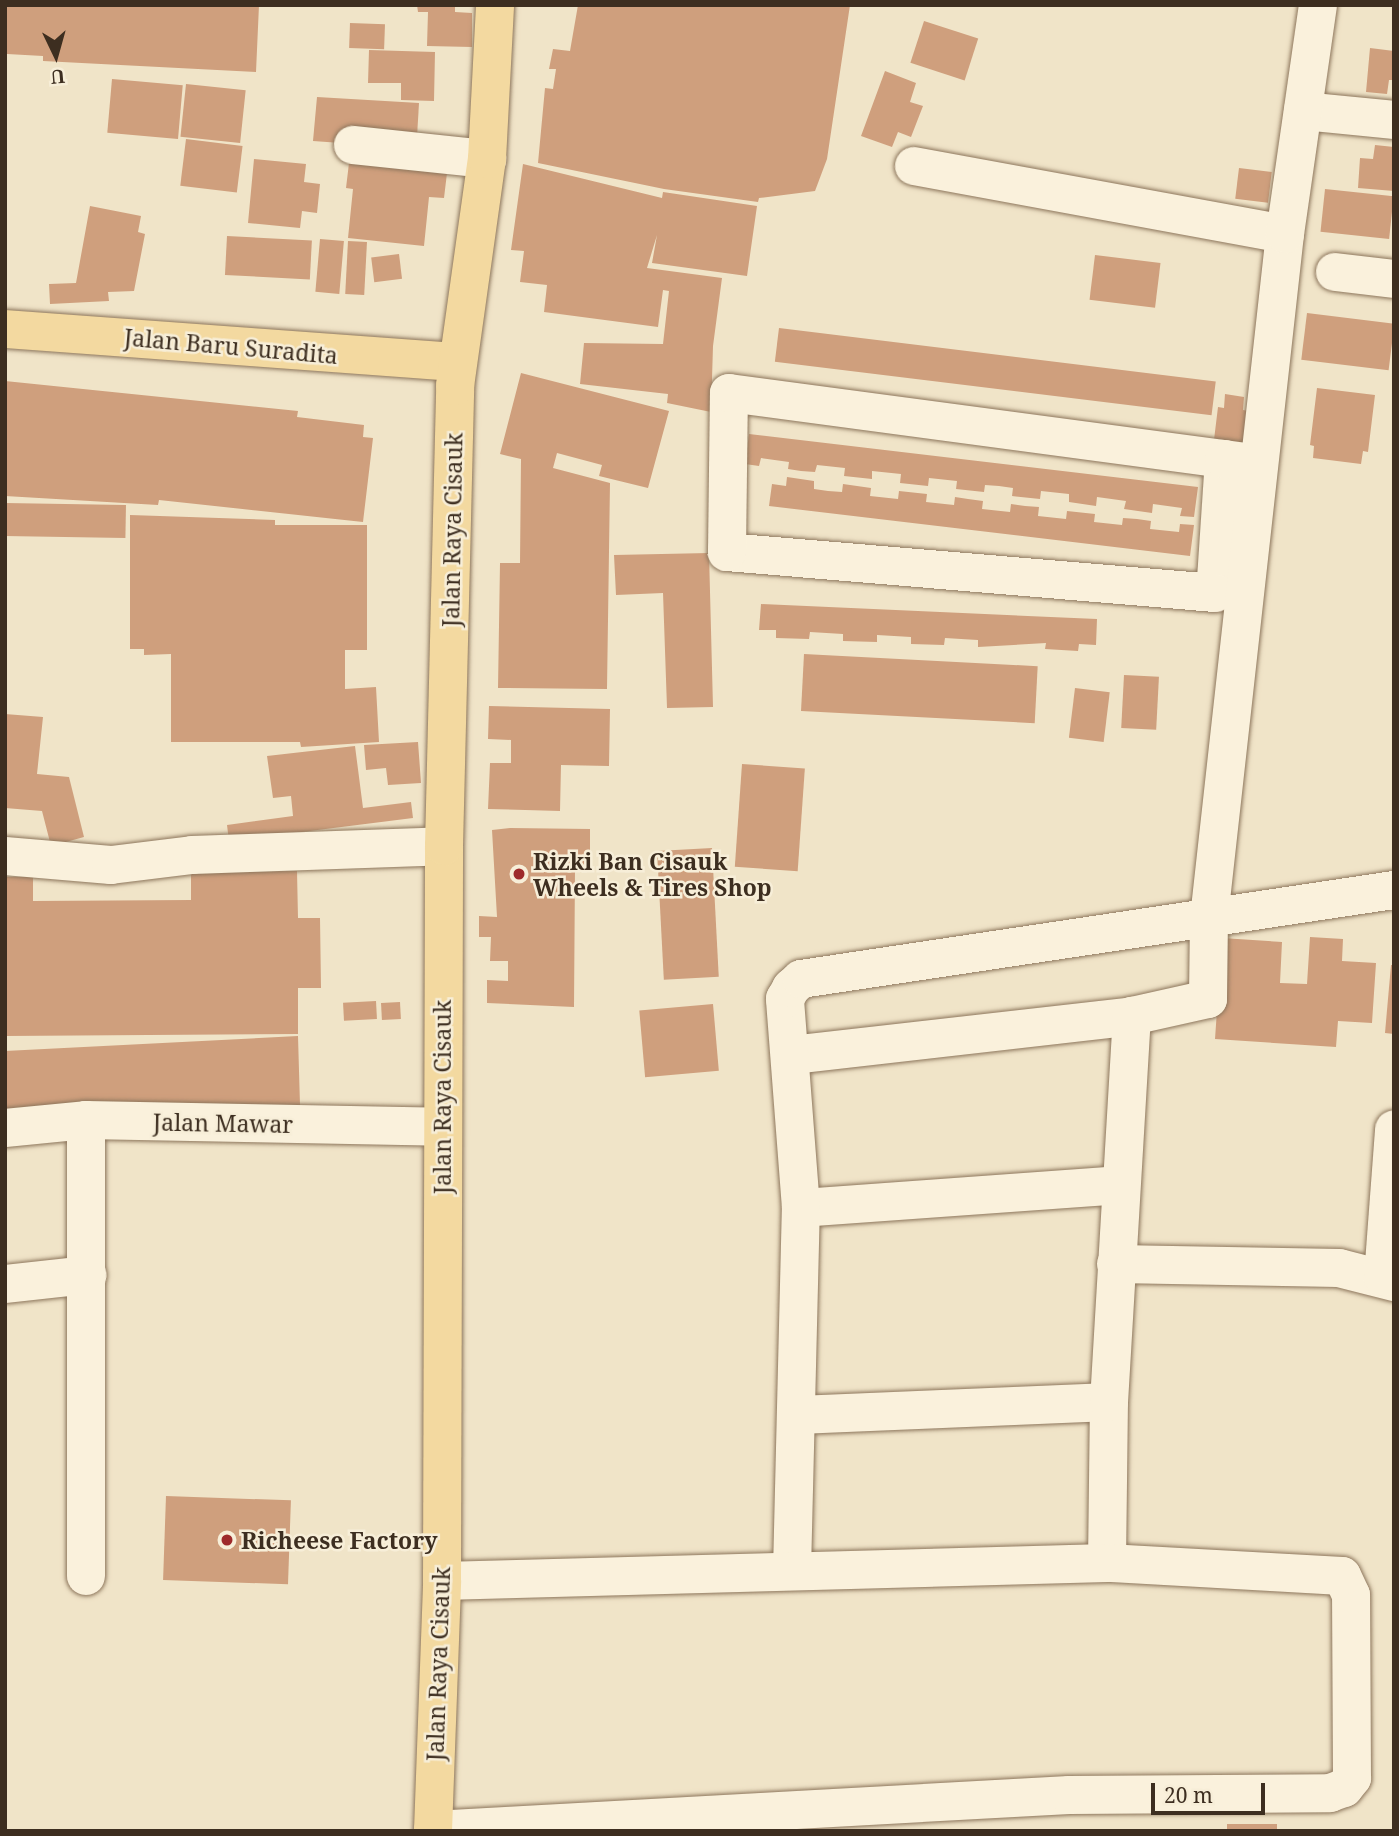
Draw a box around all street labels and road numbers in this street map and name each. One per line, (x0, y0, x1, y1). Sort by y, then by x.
street label: Jalan Baru Suradita (123, 323, 339, 369)
street label: Jalan Raya Cisauk (437, 433, 467, 627)
street label: Jalan Raya Cisauk (428, 1000, 456, 1194)
street label: Jalan Mawar (153, 1108, 293, 1138)
street label: Jalan Raya Cisauk (421, 1566, 455, 1762)

